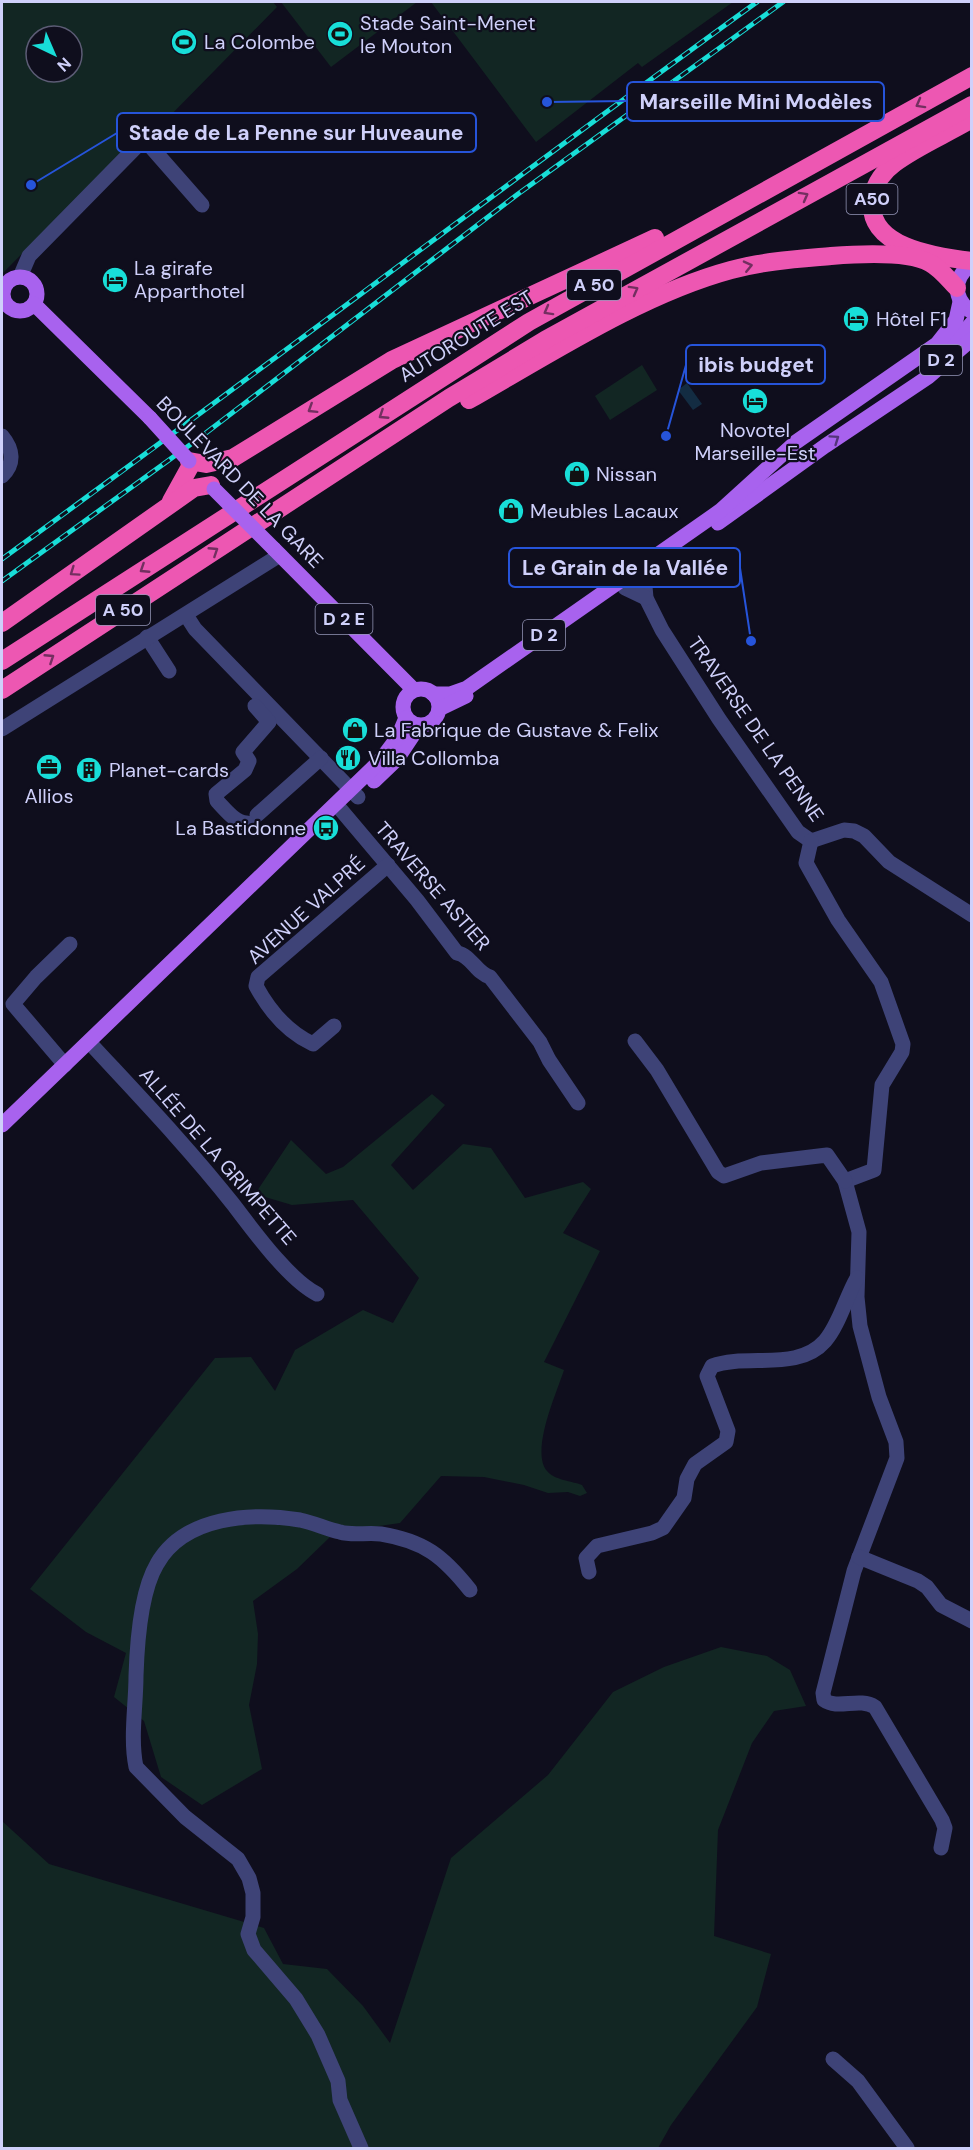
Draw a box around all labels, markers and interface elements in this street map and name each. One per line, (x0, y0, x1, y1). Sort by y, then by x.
place label: Stade Saint-Menet le Mouton (360, 10, 536, 59)
sports icon: Stade Saint-Menet le Mouton (325, 19, 355, 49)
north arrow (24, 24, 84, 84)
sports icon: La Colombe (169, 27, 199, 57)
place label: La Colombe (204, 29, 315, 55)
text: N (53, 53, 76, 76)
callout: Marseille Mini Modèles (627, 82, 884, 121)
text: Marseille Mini Modèles (639, 88, 873, 116)
one-way arrow (916, 97, 926, 108)
callout: Stade de La Penne sur Huveaune (117, 113, 476, 152)
text: Stade de La Penne sur Huveaune (129, 119, 463, 147)
road number: A50 (846, 184, 898, 214)
one-way arrow (798, 192, 809, 203)
place label: La girafe Apparthotel (134, 255, 245, 304)
one-way arrow (743, 260, 753, 273)
hotel icon: La girafe Apparthotel (100, 265, 130, 295)
road number: A 50 (567, 270, 621, 300)
street label: AUTOROUTE EST (394, 284, 538, 388)
one-way arrow (627, 286, 638, 297)
one-way arrow (544, 304, 554, 315)
hotel icon: Hôtel F1 (841, 304, 871, 334)
place label: Hôtel F1 (876, 306, 947, 332)
callout: ibis budget (686, 345, 825, 384)
road number: D 2 (920, 345, 962, 375)
text: ibis budget (698, 351, 814, 379)
hotel icon: Novotel Marseille-Est (740, 386, 770, 416)
street label: BOULEVARD DE LA GARE (151, 390, 329, 574)
one-way arrow (308, 402, 318, 414)
one-way arrow (379, 407, 389, 419)
place label: Novotel Marseille-Est (694, 417, 816, 466)
one-way arrow (828, 435, 839, 446)
shop icon: Nissan (562, 459, 592, 489)
place label: Nissan (596, 461, 657, 487)
shop icon: Meubles Lacaux (496, 496, 526, 526)
place label: Meubles Lacaux (530, 498, 679, 524)
one-way arrow (207, 547, 218, 558)
callout: Le Grain de la Vallée (509, 548, 740, 587)
text: Le Grain de la Vallée (522, 554, 728, 582)
one-way arrow (140, 561, 150, 573)
one-way arrow (70, 565, 81, 576)
road number: A 50 (96, 595, 150, 625)
road number: D 2 E (316, 604, 372, 634)
road number: D 2 (523, 620, 565, 650)
street label: TRAVERSE DE LA PENNE (682, 631, 830, 827)
one-way arrow (44, 654, 55, 665)
shop icon: La Fabrique de Gustave & Felix (340, 715, 370, 745)
place label: La Fabrique de Gustave & Felix (374, 717, 658, 743)
restaurant icon: Villa Collomba (333, 743, 363, 773)
place label: Villa Collomba (368, 745, 500, 771)
office icon: Allios (34, 752, 64, 782)
building icon: Planet-cards (74, 755, 104, 785)
place label: Planet-cards (109, 757, 229, 783)
place label: Allios (25, 783, 73, 809)
bus stop icon: La Bastidonne (311, 813, 341, 843)
place label: La Bastidonne (175, 815, 306, 841)
street label: TRAVERSE ASTIER (370, 816, 496, 956)
street label: AVENUE VALPRÉ (242, 850, 370, 970)
street label: ALLÉE DE LA GRIMPETTE (134, 1062, 302, 1250)

